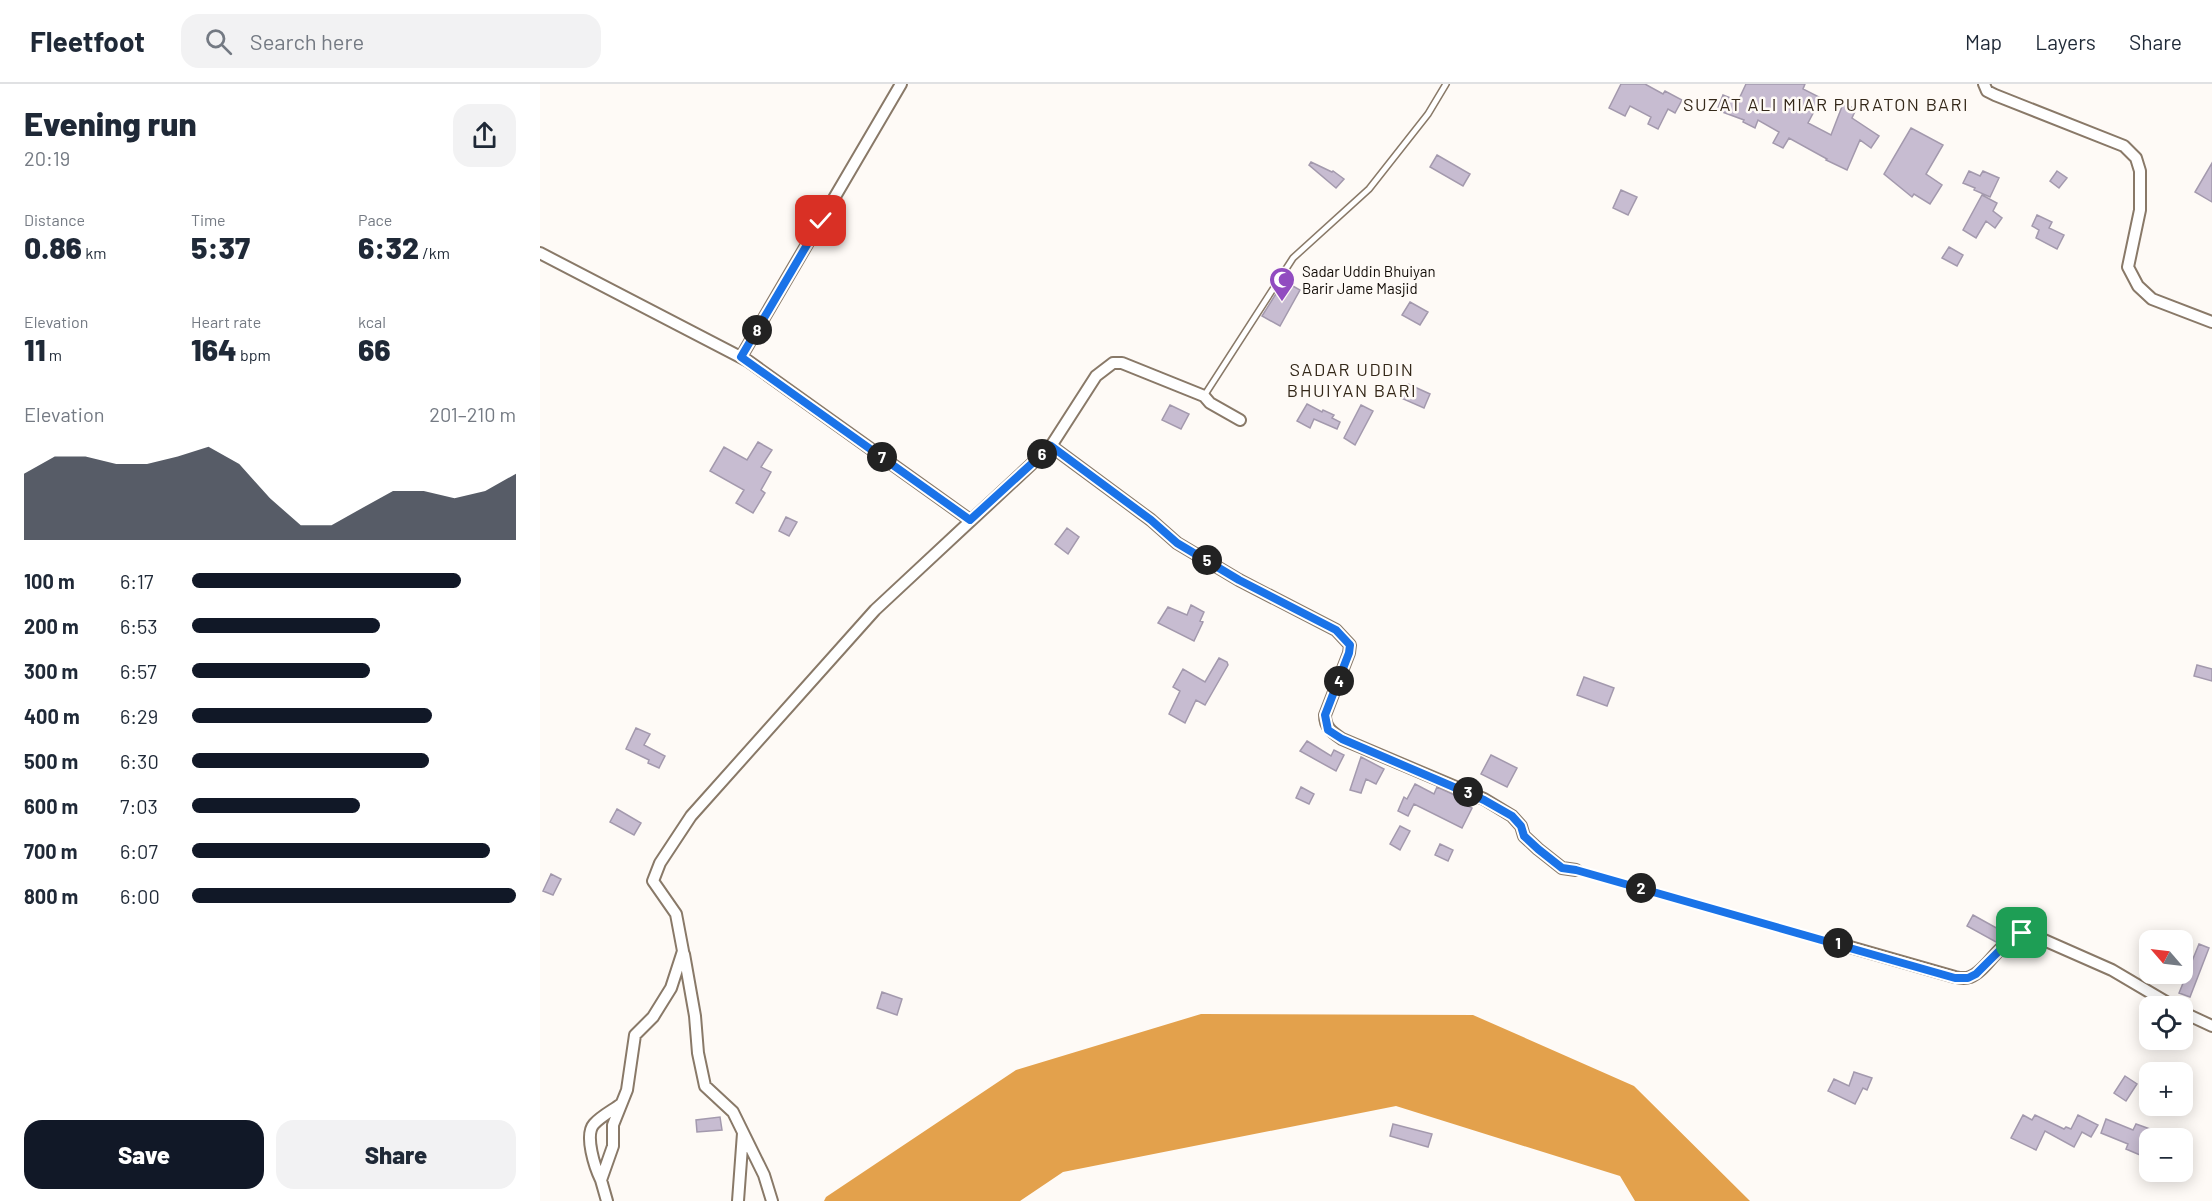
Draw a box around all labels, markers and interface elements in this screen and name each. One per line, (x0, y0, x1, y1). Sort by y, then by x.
search box (181, 14, 601, 68)
text: Fleetfoot (30, 24, 145, 58)
icon: search (202, 25, 235, 58)
text: Search here (250, 28, 364, 54)
text: Map (1965, 29, 2002, 54)
text: Layers (2035, 29, 2096, 54)
text: Share (2129, 29, 2182, 54)
district label: SUZAT ALI MIAR PURATON BARI (1683, 93, 1969, 115)
text: Evening run (24, 103, 197, 143)
button: share (453, 104, 516, 167)
text: 20:19 (24, 146, 70, 170)
pin (795, 195, 846, 246)
icon: check (804, 204, 837, 237)
text: Distance (24, 210, 85, 229)
text: Time (191, 210, 226, 229)
text: Pace (358, 210, 392, 229)
text: 0.86 (24, 229, 82, 265)
text: 5:37 (191, 229, 250, 265)
text: 6:32 (358, 229, 419, 265)
text: km (82, 243, 106, 262)
text: /km (419, 243, 450, 262)
place label: Sadar Uddin Bhuiyan Barir Jame Masjid (1302, 262, 1436, 297)
mosque icon: Sadar Uddin Bhuiyan Barir Jame Masjid (1267, 265, 1297, 303)
text: Elevation (24, 312, 88, 331)
text: Heart rate (191, 312, 261, 331)
text: kcal (358, 312, 386, 331)
pin: 8 (742, 315, 772, 345)
text: 8 (753, 320, 761, 339)
text: 11 (24, 331, 46, 367)
text: 164 (191, 331, 237, 367)
text: 66 (358, 331, 391, 367)
text: m (46, 345, 62, 364)
text: bpm (237, 345, 271, 364)
district label: SADAR UDDIN BHUIYAN BARI (1287, 358, 1417, 401)
text: Elevation (24, 402, 105, 426)
text: 201–210 m (429, 402, 516, 426)
pin: 6 (1027, 439, 1057, 469)
pin: 7 (867, 442, 897, 472)
text: 6 (1038, 444, 1046, 463)
text: 7 (878, 447, 886, 466)
pin: 5 (1192, 545, 1222, 575)
text: 5 (1203, 550, 1211, 569)
text: 100 m (24, 569, 75, 593)
text: 6:17 (120, 569, 154, 593)
text: 200 m (24, 614, 79, 638)
text: 6:53 (120, 614, 158, 638)
text: 300 m (24, 659, 78, 683)
text: 6:57 (120, 659, 157, 683)
pin: 4 (1324, 666, 1354, 696)
text: 4 (1334, 671, 1344, 690)
text: 400 m (24, 704, 80, 728)
text: 6:29 (120, 704, 158, 728)
text: 500 m (24, 749, 78, 773)
text: 6:30 (120, 749, 159, 773)
pin: 3 (1453, 777, 1483, 807)
text: 3 (1464, 782, 1472, 801)
text: 600 m (24, 794, 78, 818)
text: 7:03 (120, 794, 158, 818)
text: 700 m (24, 839, 77, 863)
text: 6:07 (120, 839, 158, 863)
pin: 2 (1626, 873, 1656, 903)
text: 2 (1637, 878, 1645, 897)
text: 800 m (24, 884, 78, 908)
text: 6:00 (120, 884, 160, 908)
pin (1996, 907, 2047, 958)
icon: arrive (2005, 916, 2038, 949)
pin: 1 (1823, 928, 1853, 958)
north arrow (2139, 930, 2193, 984)
map controls (2139, 930, 2193, 1182)
text: 1 (1835, 933, 1841, 952)
button: locate (2139, 996, 2193, 1050)
button: + (2139, 1062, 2193, 1116)
button: Save (24, 1120, 264, 1189)
button: Share (276, 1120, 516, 1189)
button: − (2139, 1128, 2193, 1182)

